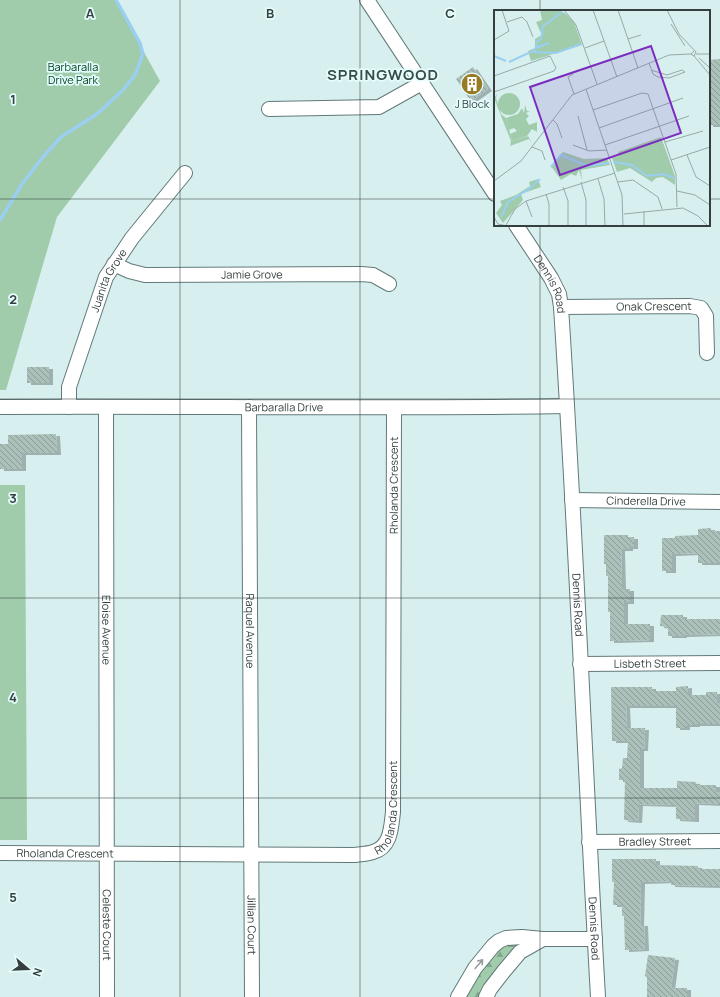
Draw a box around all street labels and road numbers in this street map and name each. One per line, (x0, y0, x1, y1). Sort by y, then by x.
street label: Juanita Grove (87, 245, 130, 314)
street label: Dennis Road (531, 252, 569, 314)
street label: Jamie Grove (221, 266, 283, 282)
street label: Onak Crescent (616, 298, 692, 314)
street label: Barbaralla Drive (245, 399, 324, 414)
street label: Rholanda Crescent (386, 437, 401, 534)
street label: Cinderella Drive (606, 492, 686, 509)
street label: Dennis Road (569, 573, 587, 637)
street label: Raquel Avenue (243, 593, 258, 669)
street label: Eloise Avenue (99, 595, 114, 666)
street label: Lisbeth Street (614, 655, 686, 671)
street label: Rholanda Crescent (371, 761, 400, 858)
street label: Bradley Street (619, 833, 691, 849)
street label: Rholanda Crescent (16, 845, 114, 861)
street label: Celeste Court (100, 889, 115, 961)
street label: Jillian Court (244, 895, 260, 955)
street label: Dennis Road (586, 896, 604, 961)

